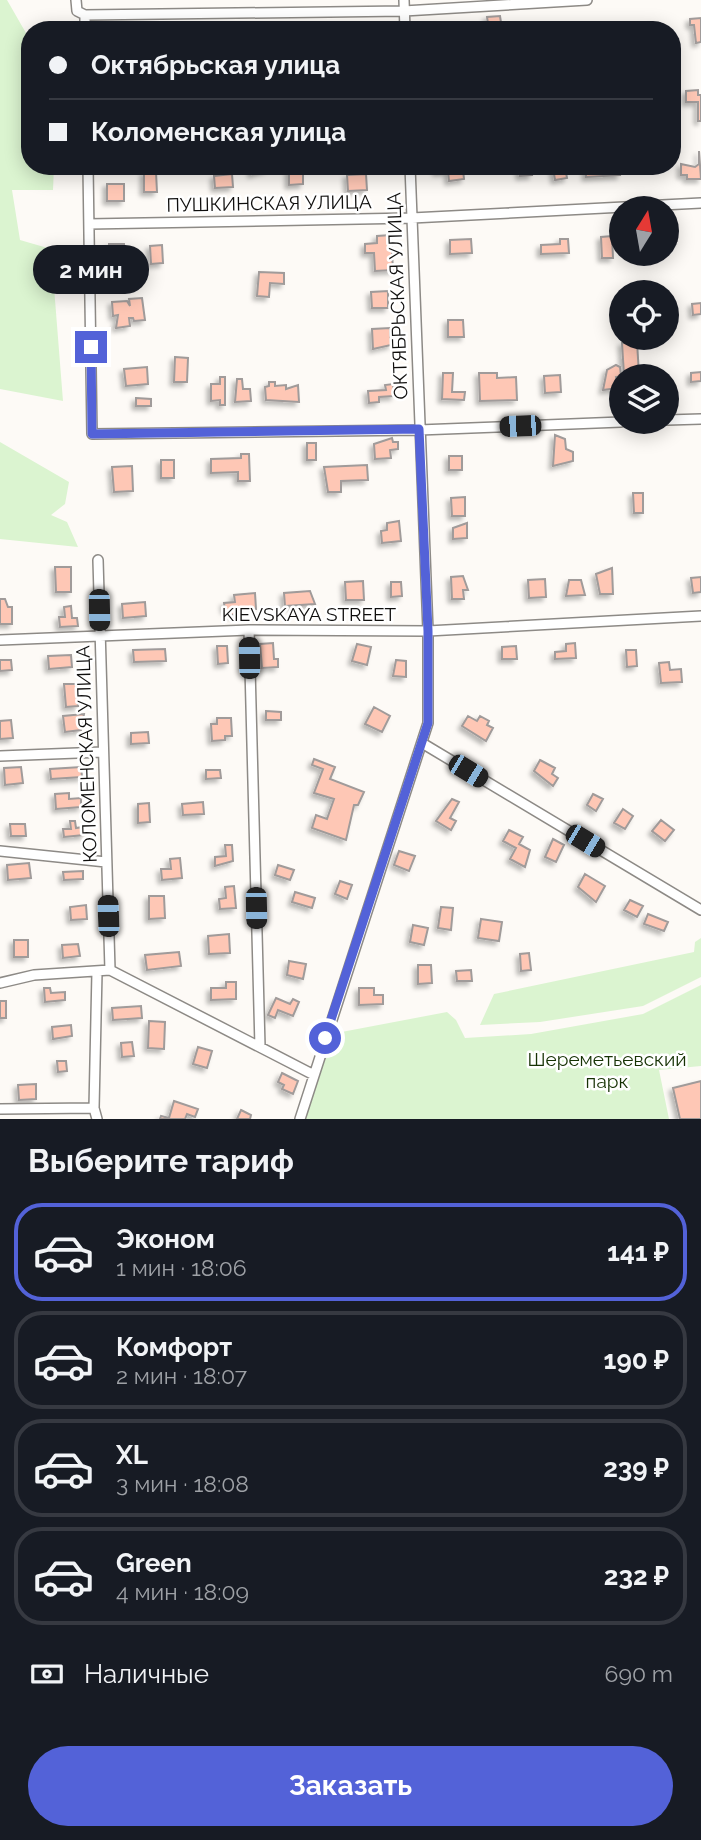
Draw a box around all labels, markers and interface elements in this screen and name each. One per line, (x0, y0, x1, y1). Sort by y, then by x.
text: Октябрьская улица (91, 50, 340, 80)
text: Коломенская улица (91, 117, 346, 147)
street label: ПУШКИНСКАЯ УЛИЦА (166, 190, 372, 216)
street label: ОКТЯБРЬСКАЯ УЛИЦА (382, 192, 412, 400)
north arrow (609, 196, 679, 266)
map controls (609, 196, 679, 434)
callout: 2 мин (33, 246, 149, 294)
text: 2 мин (59, 256, 123, 283)
button: locate (609, 280, 679, 350)
route end (75, 331, 107, 363)
button: layers (609, 364, 679, 434)
car (499, 415, 542, 437)
car (89, 589, 110, 631)
street label: KIEVSKAYA STREET (222, 603, 397, 625)
car (239, 637, 260, 679)
street label: КОЛОМЕНСКАЯ УЛИЦА (71, 645, 101, 863)
car (445, 751, 492, 791)
car (562, 821, 609, 861)
car (246, 887, 267, 929)
car (97, 895, 120, 937)
route start (309, 1022, 341, 1054)
park label: Шереметьевский парк (527, 1048, 687, 1092)
text: Выберите тариф (28, 1142, 294, 1179)
icon: car (32, 1221, 95, 1284)
text: Эконом (116, 1224, 215, 1254)
text: 141 ₽ (607, 1237, 669, 1267)
text: 1 мин · 18:06 (116, 1254, 247, 1281)
icon: car (32, 1329, 95, 1392)
text: Комфорт (116, 1332, 232, 1362)
text: 190 ₽ (604, 1345, 669, 1375)
text: 2 мин · 18:07 (116, 1362, 247, 1389)
icon: car (32, 1437, 95, 1500)
text: XL (116, 1440, 148, 1470)
text: 239 ₽ (603, 1453, 669, 1483)
text: 3 мин · 18:08 (116, 1470, 249, 1497)
icon: car (32, 1545, 95, 1608)
text: Green (116, 1548, 192, 1578)
text: 232 ₽ (604, 1561, 669, 1591)
text: 4 мин · 18:09 (116, 1578, 249, 1605)
icon: cash (28, 1655, 66, 1693)
text: Наличные (84, 1659, 209, 1689)
text: 690 m (605, 1660, 673, 1687)
button: Заказать (28, 1746, 673, 1826)

